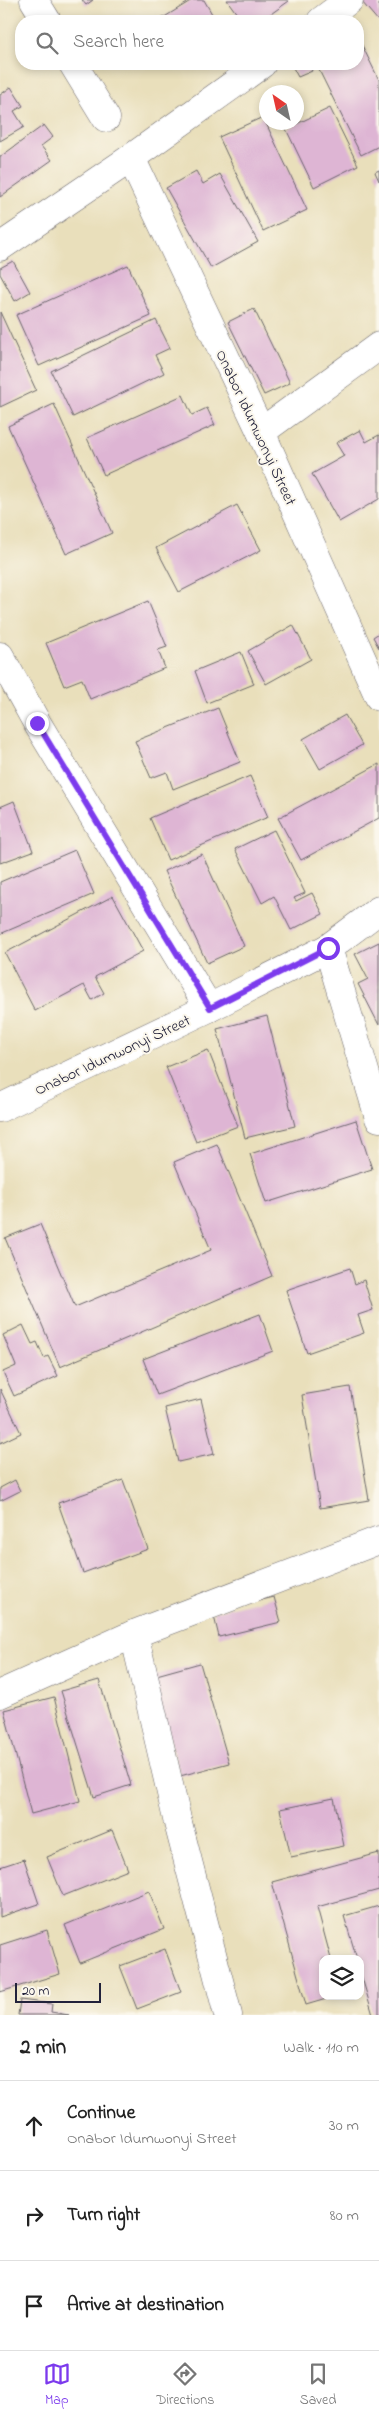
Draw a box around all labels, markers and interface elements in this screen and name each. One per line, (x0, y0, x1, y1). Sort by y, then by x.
search box (15, 15, 364, 70)
icon: search (33, 29, 61, 57)
text: Search here (73, 29, 164, 56)
north arrow (259, 85, 304, 130)
street label: Onabor Idumwonyi Street (208, 346, 302, 510)
route end (26, 712, 49, 735)
route start (317, 937, 340, 960)
street label: Onabor Idumwonyi Street (31, 1009, 195, 1103)
map controls (319, 1955, 364, 2000)
button: layers (319, 1955, 364, 2000)
scale bar (15, 1980, 101, 2003)
text: 20 m (22, 1981, 49, 2002)
text: 2 min (20, 2033, 66, 2063)
text: Walk · 110 m (283, 2036, 359, 2060)
text: Continue (67, 2100, 135, 2127)
icon: ahead (20, 2112, 48, 2140)
text: 30 m (329, 2114, 359, 2138)
text: Onabor Idumwonyi Street (67, 2127, 237, 2151)
icon: right (20, 2202, 48, 2230)
text: Turn right (67, 2202, 140, 2229)
text: 80 m (330, 2204, 359, 2228)
icon: arrive (20, 2292, 48, 2320)
text: Arrive at destination (67, 2292, 224, 2319)
tab: Map (43, 2360, 71, 2411)
tab: Directions (156, 2360, 214, 2411)
tab: Saved (300, 2360, 336, 2411)

